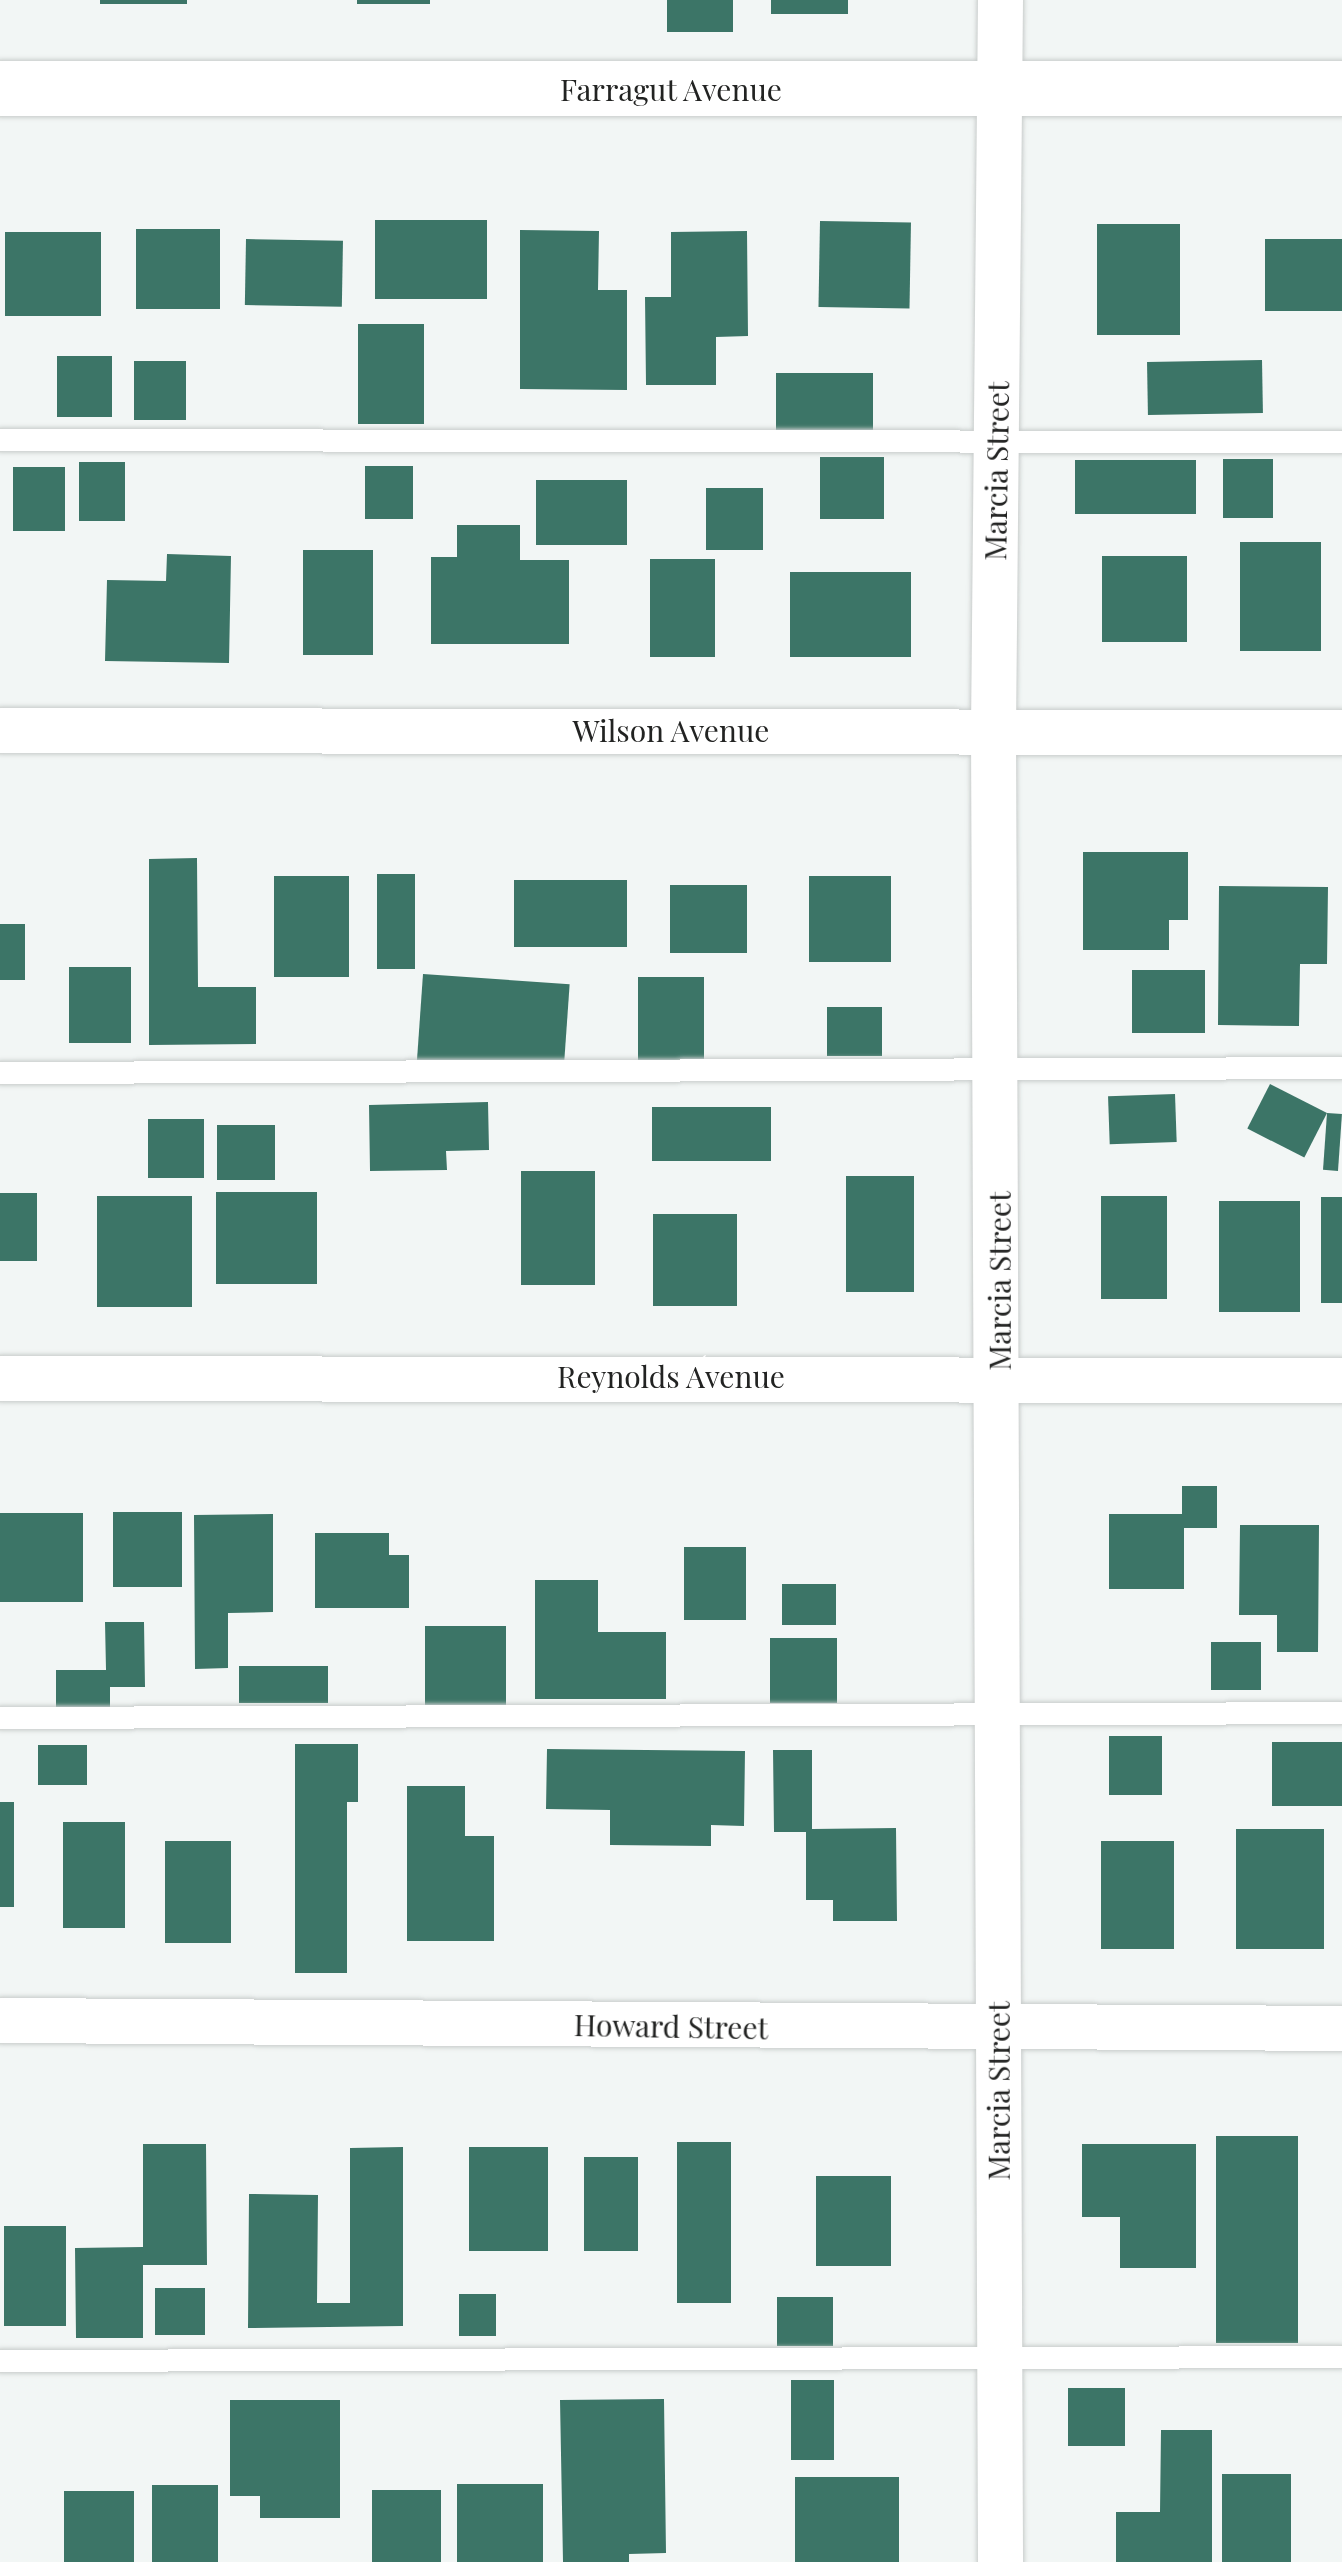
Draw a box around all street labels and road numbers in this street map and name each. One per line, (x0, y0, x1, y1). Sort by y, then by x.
street label: Farragut Avenue (559, 71, 783, 107)
street label: Marcia Street (976, 381, 1016, 561)
street label: Wilson Avenue (572, 712, 770, 748)
street label: Marcia Street (981, 1191, 1017, 1371)
street label: Reynolds Avenue (556, 1358, 786, 1394)
street label: Marcia Street (980, 2001, 1016, 2181)
street label: Howard Street (573, 2006, 769, 2046)

